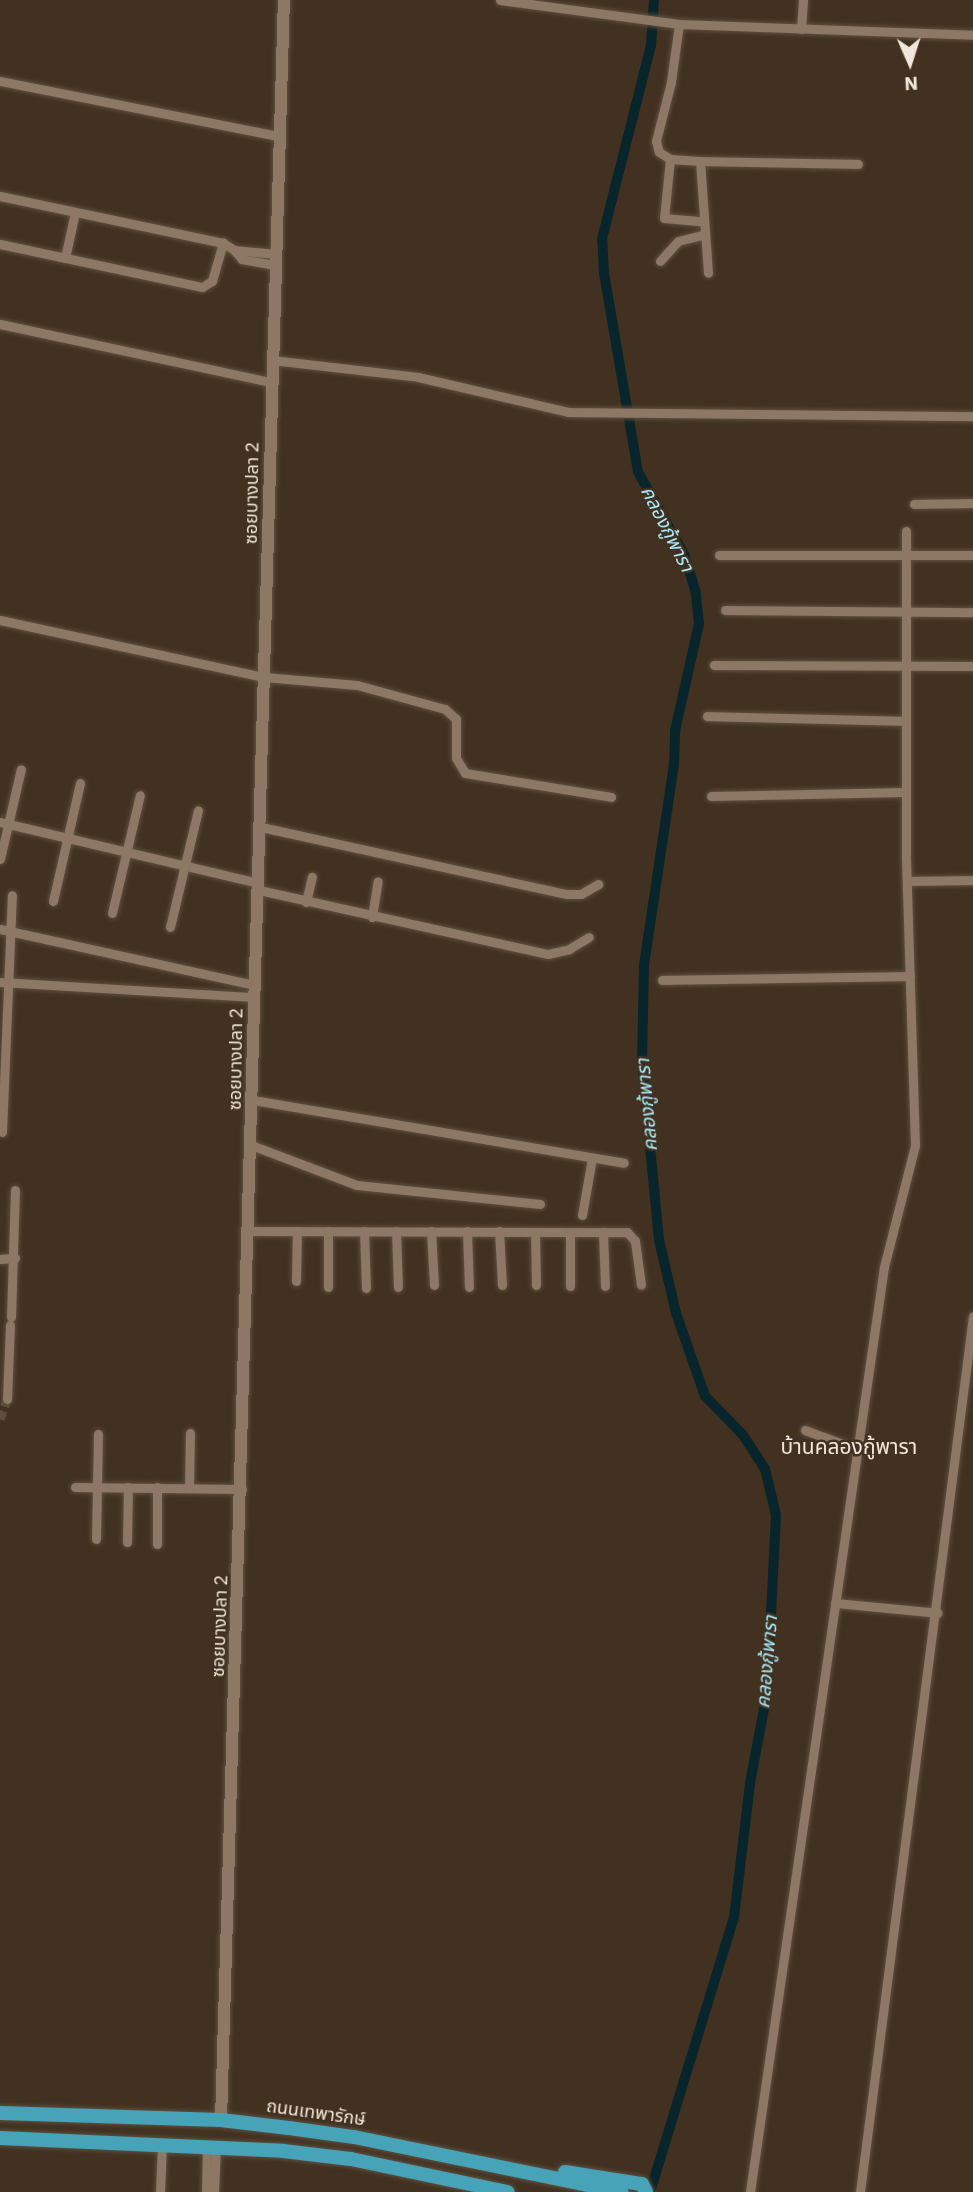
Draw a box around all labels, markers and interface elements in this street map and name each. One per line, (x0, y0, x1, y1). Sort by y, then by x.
north arrow (875, 28, 945, 98)
text: N (904, 72, 919, 96)
street label: ซอยบางปลา 2 (240, 442, 264, 544)
water label: คลองกู้พารา (636, 482, 698, 576)
street label: ซอยบางปลา 2 (224, 1008, 248, 1110)
water label: คลองกู้พารา (632, 1058, 662, 1152)
district label: บ้านคลองกู้พารา (781, 1433, 917, 1459)
street label: ซอยบางปลา 2 (207, 1574, 233, 1678)
water label: คลองกู้พารา (752, 1615, 782, 1709)
street label: ถนนเทพารักษ์ (265, 2095, 367, 2131)

